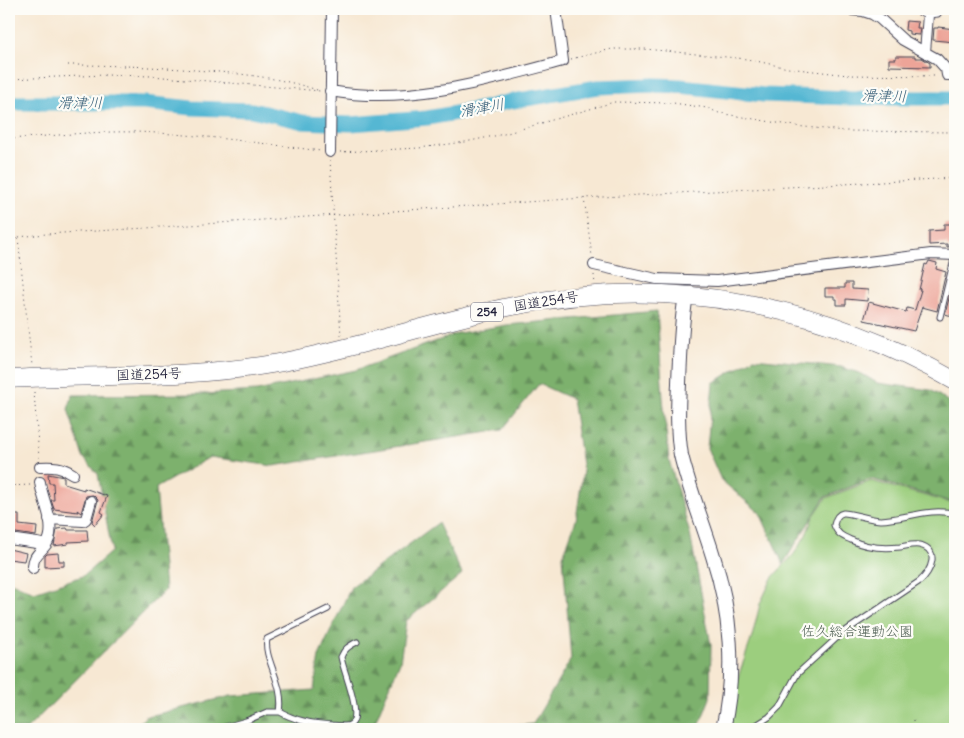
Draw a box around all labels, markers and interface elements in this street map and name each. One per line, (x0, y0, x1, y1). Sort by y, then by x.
water label: 滑津川 (861, 86, 907, 105)
water label: 滑津川 (57, 93, 103, 112)
water label: 滑津川 (458, 94, 506, 121)
street label: 国道254号 (512, 287, 580, 315)
road number: 254 (471, 302, 503, 322)
street label: 国道254号 (116, 364, 182, 384)
park label: 佐久総合運動公園 (801, 622, 913, 640)

